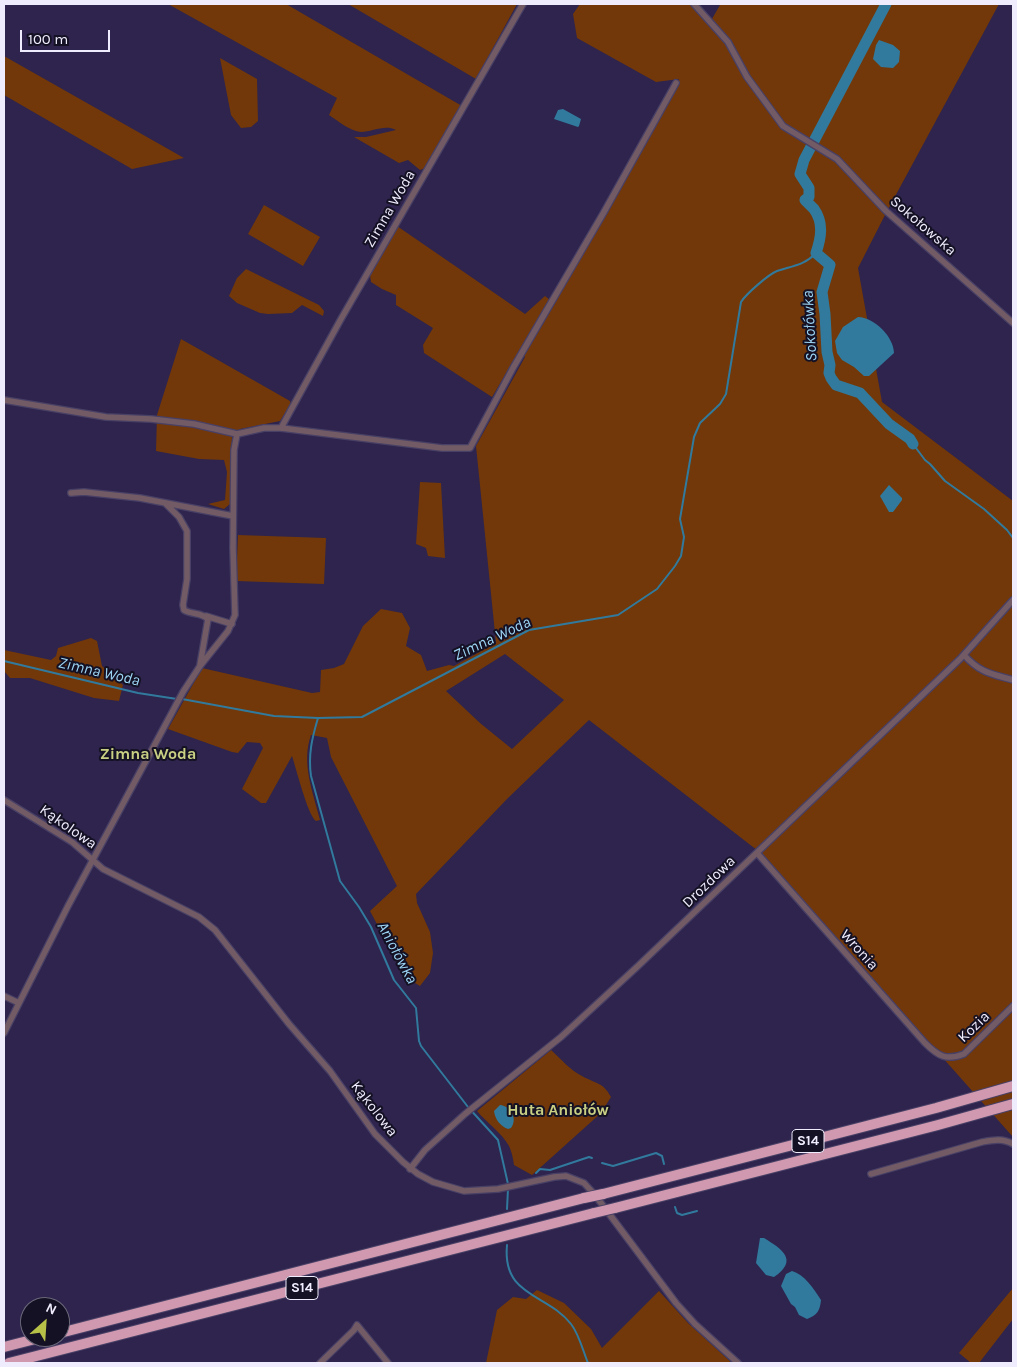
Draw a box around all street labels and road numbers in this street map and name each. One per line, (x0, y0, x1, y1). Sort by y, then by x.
street label: Zimna Woda (361, 167, 419, 251)
street label: Sokołowska (886, 192, 960, 260)
street label: Kąkolowa (36, 801, 100, 853)
street label: Drozdowa (679, 852, 739, 912)
street label: Wronia (836, 926, 882, 974)
street label: Kozia (954, 1008, 994, 1046)
street label: Kąkolowa (347, 1078, 401, 1140)
road number: S14 (792, 1130, 824, 1152)
road number: S14 (286, 1276, 318, 1300)

